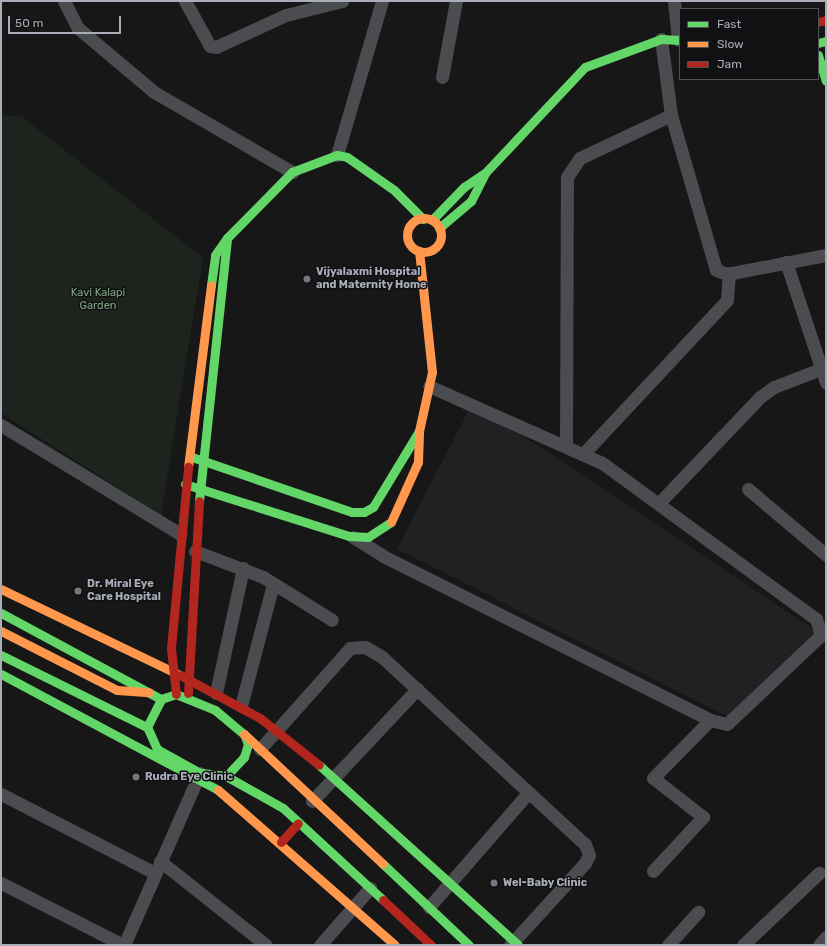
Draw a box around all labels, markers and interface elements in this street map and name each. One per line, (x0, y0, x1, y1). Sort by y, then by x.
scale bar (10, 8, 123, 34)
legend (679, 8, 819, 80)
text: 50 m (15, 16, 43, 30)
text: Fast (717, 17, 741, 31)
text: Slow (717, 37, 744, 51)
text: Jam (717, 57, 742, 71)
place label: Vijyalaxmi Hospital and Maternity Home (316, 266, 427, 292)
marker: Vijyalaxmi Hospital and Maternity Home (301, 273, 313, 285)
park label: Kavi Kalapi Garden (71, 287, 125, 313)
place label: Dr. Miral Eye Care Hospital (87, 578, 161, 604)
marker: Dr. Miral Eye Care Hospital (72, 585, 84, 597)
place label: Rudra Eye Clinic (145, 770, 233, 784)
marker: Rudra Eye Clinic (130, 771, 142, 783)
place label: Wel-Baby Clinic (503, 876, 587, 890)
marker: Wel-Baby Clinic (488, 877, 500, 889)

